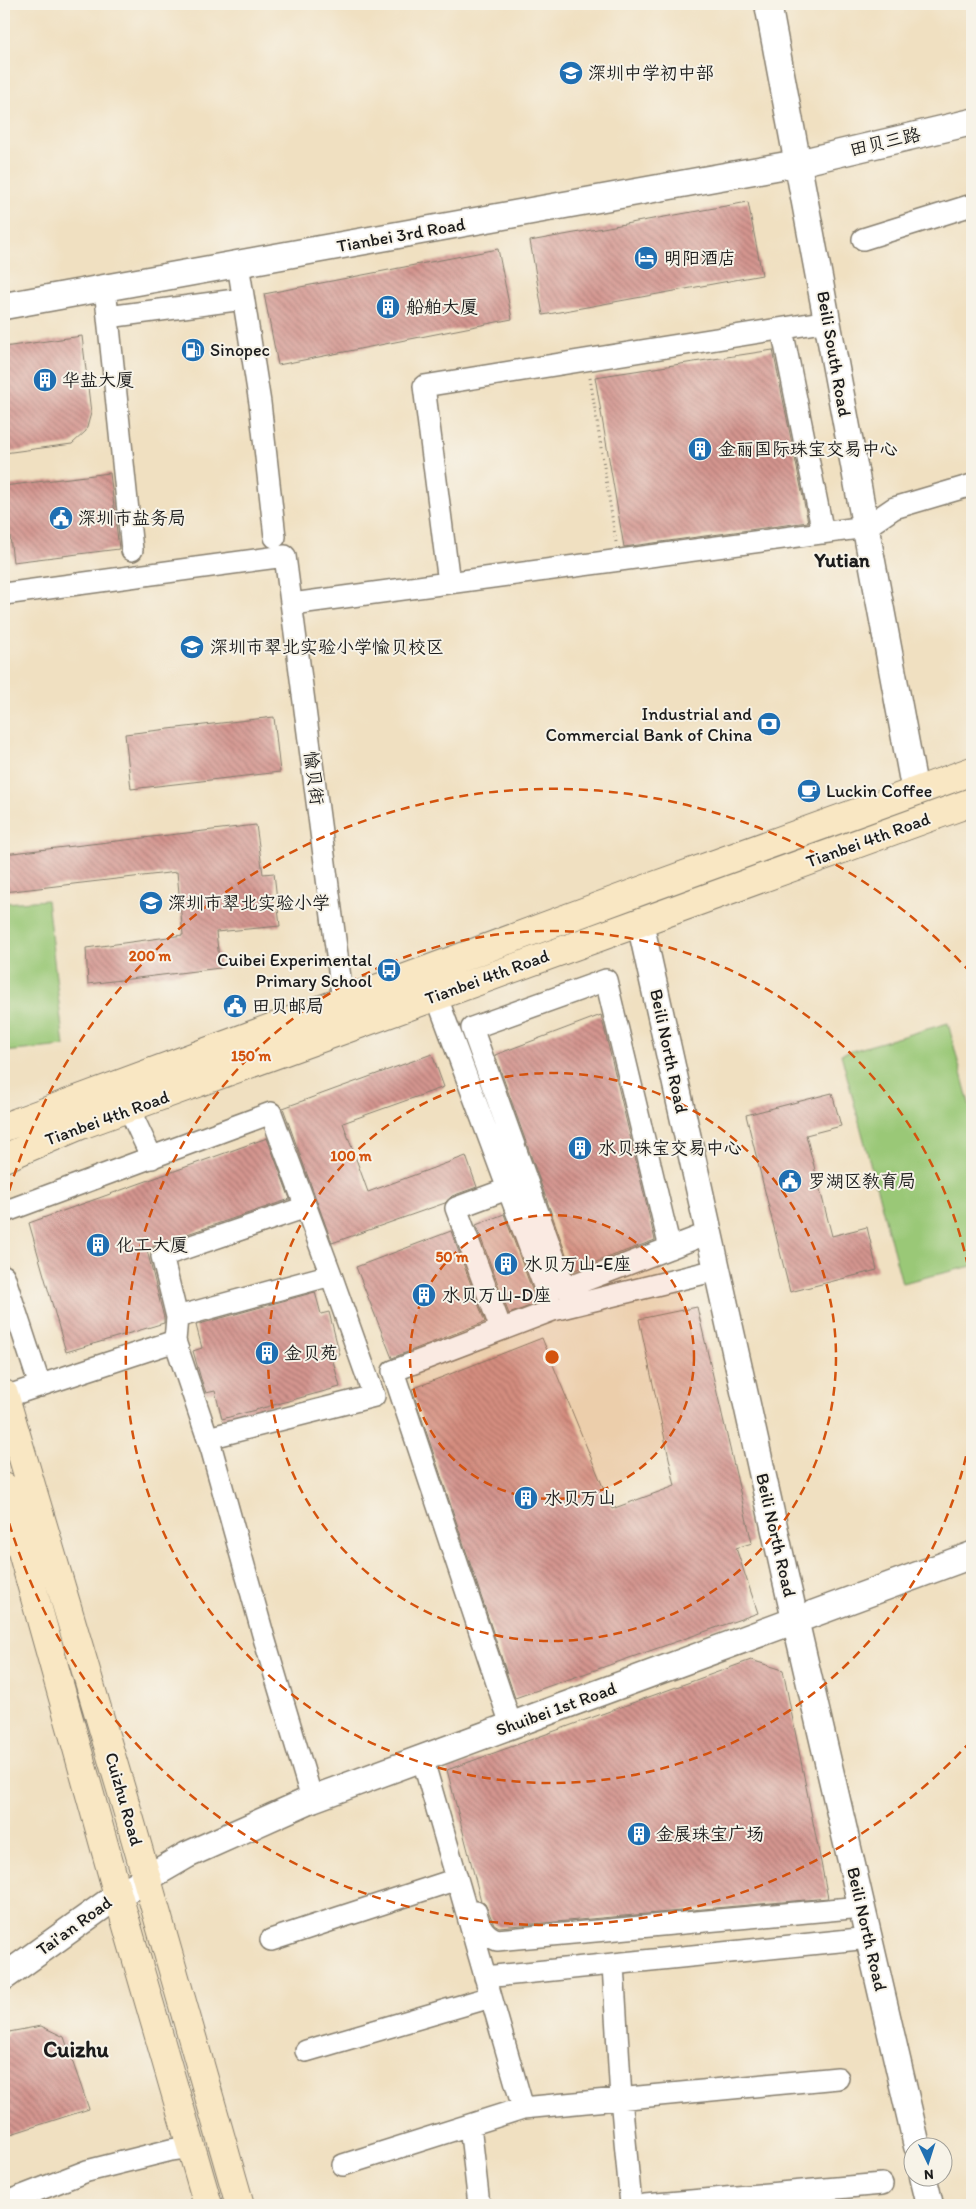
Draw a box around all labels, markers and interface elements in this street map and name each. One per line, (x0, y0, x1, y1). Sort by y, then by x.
school or university icon: 深圳中学初中部 (558, 60, 584, 86)
place label: 深圳中学初中部 (588, 62, 714, 84)
street label: 田贝三路 (847, 123, 923, 161)
street label: Tianbei 3rd Road (335, 213, 467, 257)
hotel icon: 明阳酒店 (633, 245, 659, 271)
place label: 明阳酒店 (664, 247, 736, 269)
street label: Beili South Road (812, 289, 856, 419)
building icon: 船舶大厦 (375, 294, 401, 320)
place label: 船舶大厦 (406, 296, 478, 318)
fuel station icon: Sinopec (180, 337, 206, 363)
place label: Sinopec (210, 339, 270, 361)
building icon: 华盐大厦 (32, 367, 58, 393)
place label: 华盐大厦 (62, 369, 134, 391)
building icon: 金丽国际珠宝交易中心 (687, 436, 713, 462)
place label: 金丽国际珠宝交易中心 (718, 438, 898, 460)
public building icon: 深圳市盐务局 (48, 505, 74, 531)
place label: 深圳市盐务局 (78, 507, 186, 529)
district label: Yutian (813, 548, 870, 572)
school or university icon: 深圳市翠北实验小学愉贝校区 (179, 634, 205, 660)
place label: 深圳市翠北实验小学愉贝校区 (210, 636, 444, 658)
place label: Industrial and Commercial Bank of China (546, 703, 752, 746)
bank icon: Industrial and Commercial Bank of China (756, 711, 782, 737)
street label: 愉贝街 (300, 750, 328, 806)
cafe icon: Luckin Coffee (796, 778, 822, 804)
place label: Luckin Coffee (826, 780, 932, 802)
street label: Tianbei 4th Road (803, 807, 933, 873)
school or university icon: 深圳市翠北实验小学 (138, 890, 164, 916)
place label: 深圳市翠北实验小学 (168, 892, 330, 914)
street label: Tianbei 4th Road (422, 944, 552, 1010)
text: 200 m (129, 947, 172, 965)
place label: Cuibei Experimental Primary School (217, 949, 372, 992)
bus stop icon: Cuibei Experimental Primary School (376, 957, 402, 983)
street label: Beili North Road (645, 987, 693, 1115)
public building icon: 田贝邮局 (222, 993, 248, 1019)
place label: 田贝邮局 (252, 995, 324, 1017)
text: 150 m (231, 1047, 271, 1065)
street label: Tianbei 4th Road (42, 1085, 172, 1151)
building icon: 水贝珠宝交易中心 (567, 1135, 593, 1161)
place label: 水贝珠宝交易中心 (598, 1137, 742, 1159)
text: 100 m (330, 1147, 372, 1165)
public building icon: 罗湖区教育局 (777, 1168, 803, 1194)
place label: 罗湖区教育局 (808, 1170, 916, 1192)
building icon: 化工大厦 (85, 1232, 111, 1258)
place label: 化工大厦 (116, 1234, 188, 1256)
text: 50 m (435, 1248, 469, 1266)
building icon: 水贝万山-E座 (493, 1251, 519, 1277)
place label: 水贝万山-E座 (524, 1253, 631, 1275)
building icon: 水贝万山-D座 (411, 1282, 437, 1308)
place label: 水贝万山-D座 (442, 1284, 551, 1306)
building icon: 金贝苑 (254, 1340, 280, 1366)
place label: 金贝苑 (284, 1342, 338, 1364)
centre of rings (543, 1348, 561, 1366)
street label: Beili North Road (751, 1471, 801, 1599)
building icon: 水贝万山 (513, 1485, 539, 1511)
place label: 水贝万山 (544, 1487, 616, 1509)
street label: Shuibei 1st Road (493, 1677, 620, 1741)
street label: Cuizhu Road (100, 1750, 148, 1848)
building icon: 金展珠宝广场 (626, 1821, 652, 1847)
place label: 金展珠宝广场 (656, 1823, 764, 1845)
street label: Beili North Road (842, 1865, 892, 1993)
street label: Tai'an Road (32, 1891, 116, 1961)
district label: Cuizhu (43, 2036, 109, 2063)
north arrow (904, 2136, 954, 2186)
text: N (924, 2166, 934, 2183)

